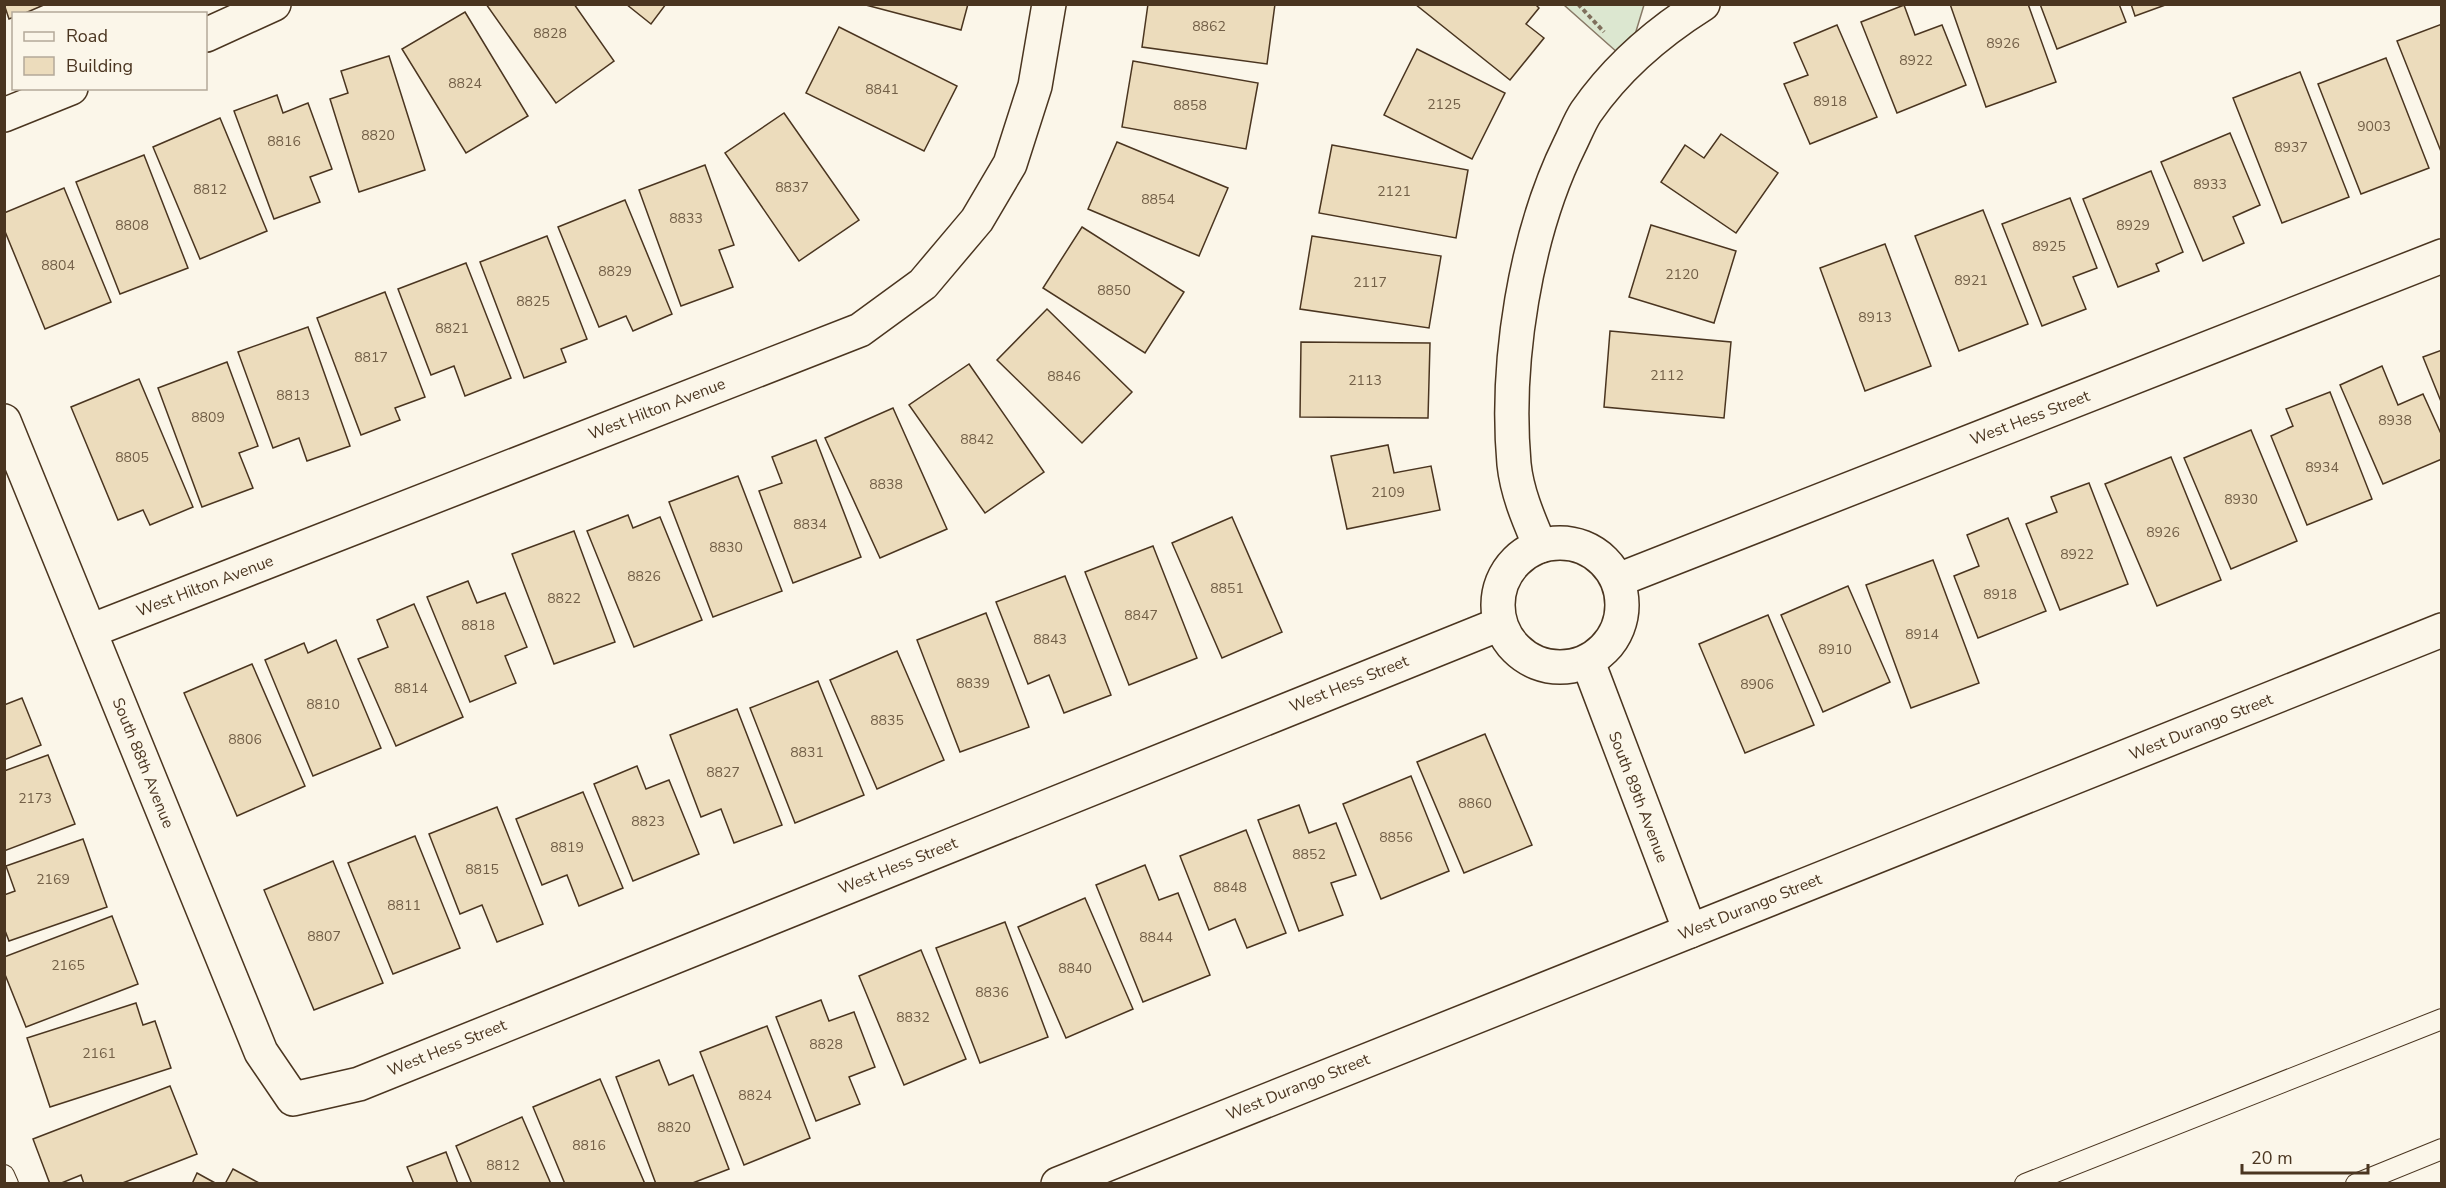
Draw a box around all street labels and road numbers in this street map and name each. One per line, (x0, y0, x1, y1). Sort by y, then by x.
street label: West Hilton Avenue (585, 373, 729, 445)
street label: West Hess Street (1967, 385, 2093, 451)
street label: West Hilton Avenue (133, 550, 277, 622)
street label: West Hess Street (1286, 650, 1412, 718)
street label: West Durango Street (2126, 688, 2276, 766)
street label: South 88th Avenue (107, 694, 179, 832)
street label: South 89th Avenue (1603, 728, 1673, 866)
street label: West Hess Street (835, 832, 961, 900)
street label: West Durango Street (1675, 868, 1825, 946)
street label: West Hess Street (384, 1014, 510, 1082)
street label: West Durango Street (1223, 1048, 1373, 1126)

